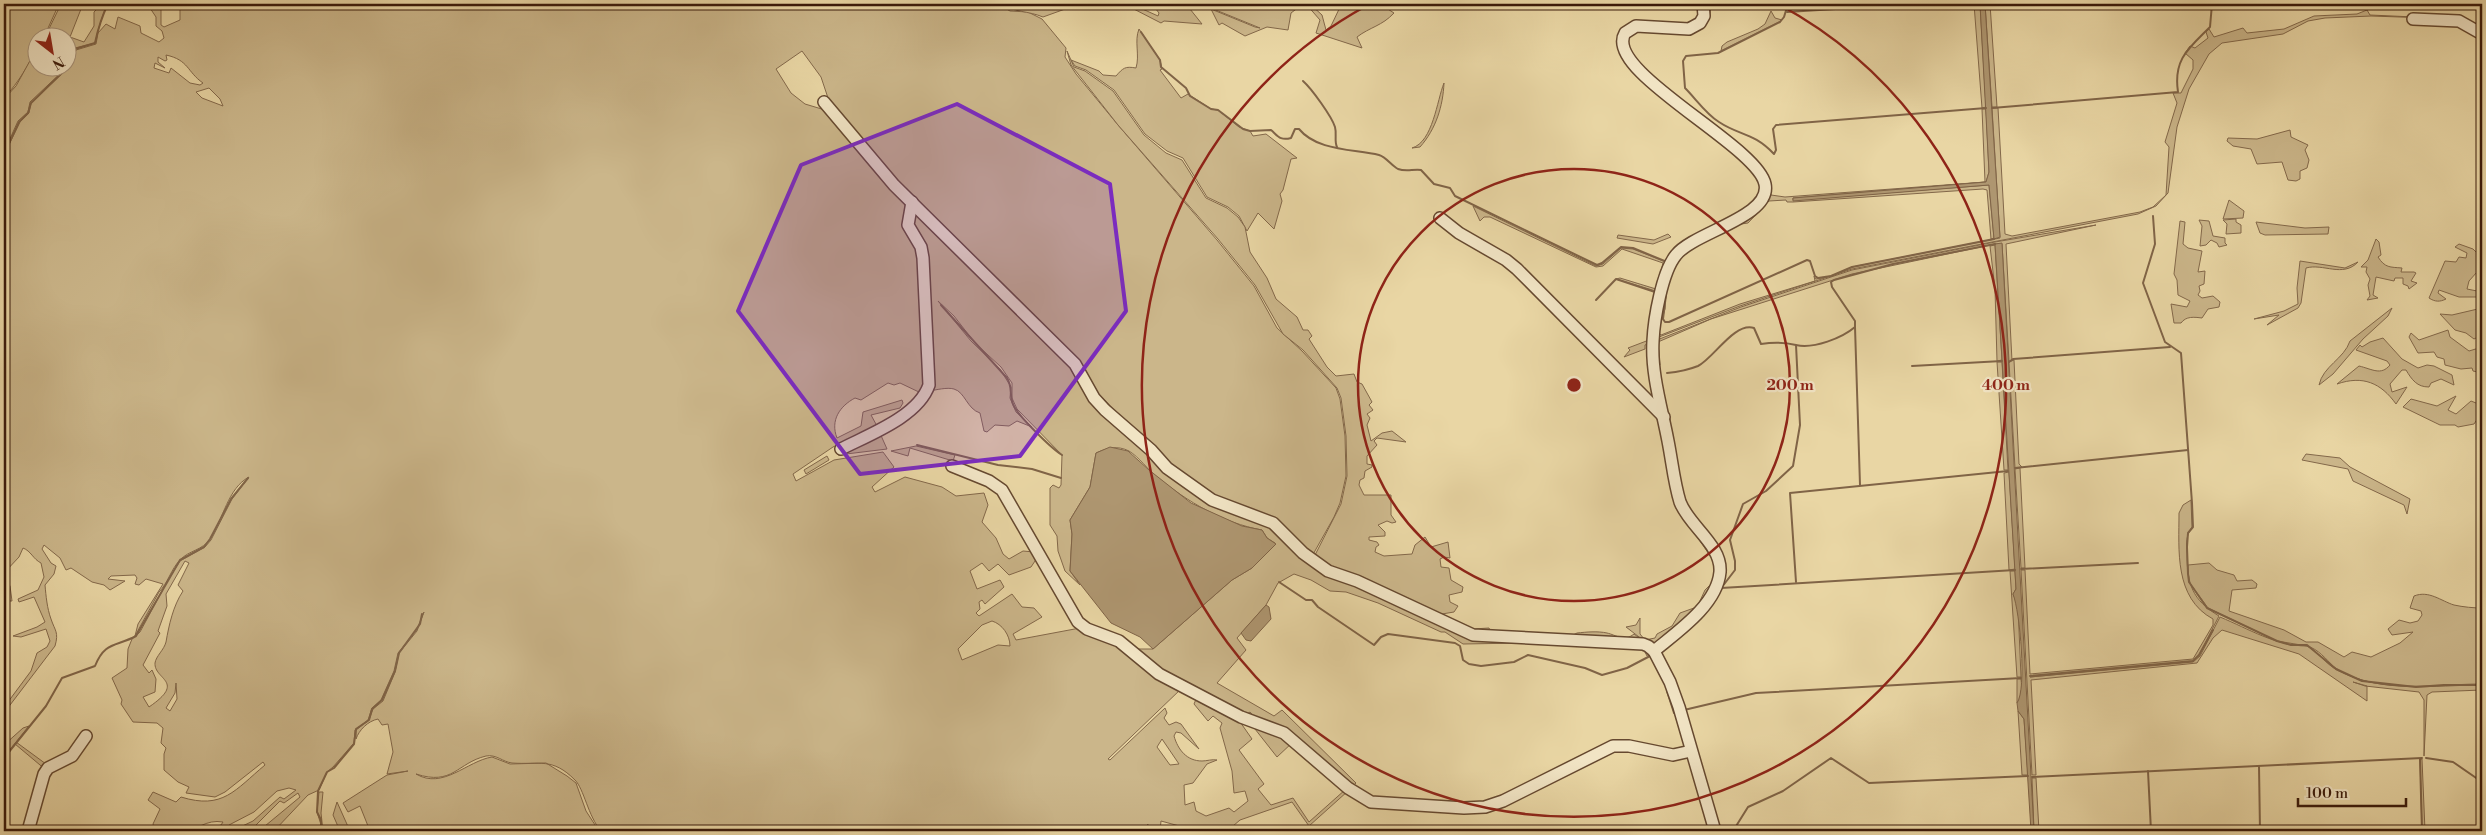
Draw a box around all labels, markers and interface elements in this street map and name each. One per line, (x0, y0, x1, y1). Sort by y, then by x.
north arrow (28, 28, 78, 78)
text: N (49, 52, 68, 73)
centre of rings (1565, 376, 1583, 394)
text: 200 m (1766, 376, 1814, 395)
text: 400 m (1982, 376, 2030, 395)
scale bar (2298, 775, 2406, 807)
text: 100 m (2306, 784, 2348, 803)

